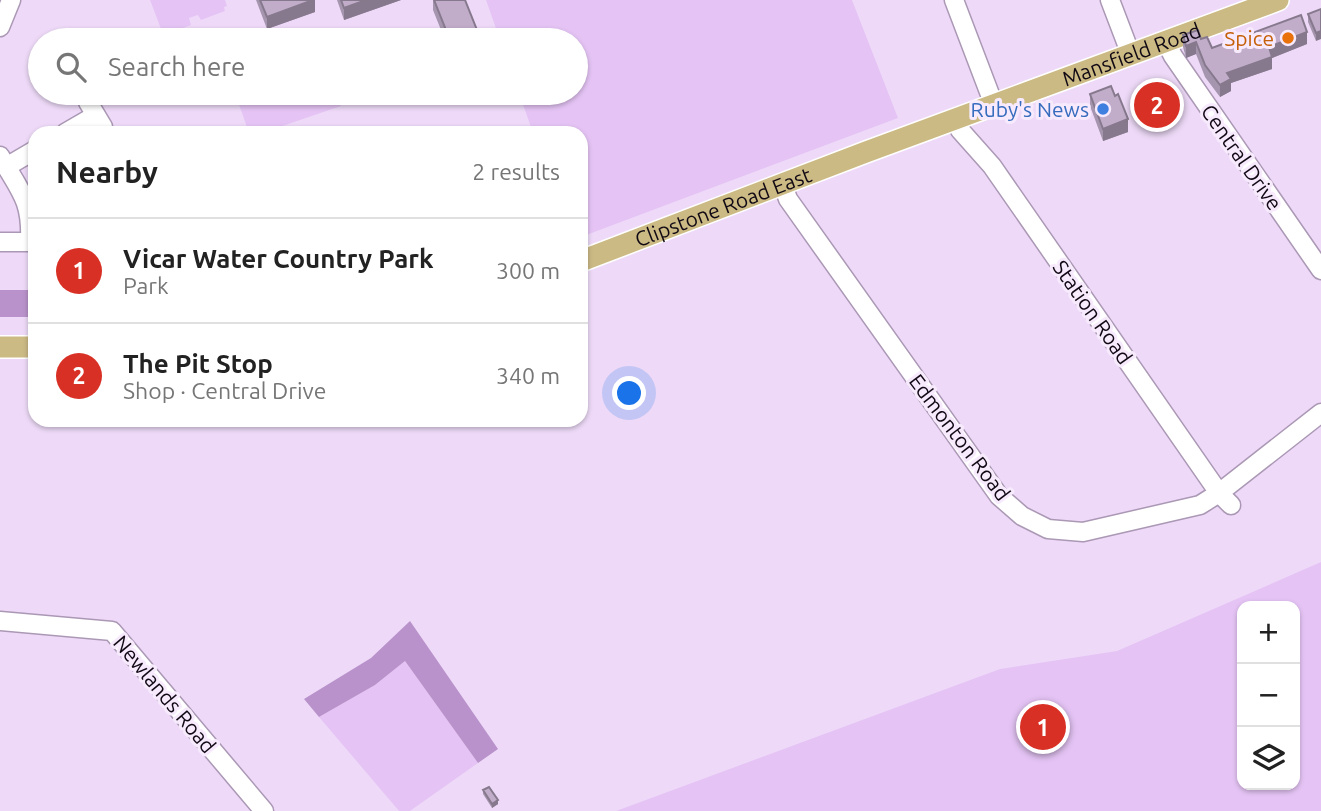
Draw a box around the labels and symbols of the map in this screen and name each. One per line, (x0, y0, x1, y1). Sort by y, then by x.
street label: Mansfield Road (1059, 18, 1204, 91)
place label: Spice (1224, 26, 1274, 50)
marker: Spice (1280, 30, 1296, 46)
pin: 2 (1134, 79, 1180, 131)
place label: Ruby's News (971, 97, 1089, 121)
street label: Central Drive (1197, 100, 1287, 214)
marker: Ruby's News (1095, 101, 1111, 117)
street label: Clipstone Road East (631, 162, 815, 251)
street label: Station Road (1049, 256, 1137, 368)
street label: Edmonton Road (905, 369, 1015, 505)
your location (612, 376, 646, 410)
street label: Newlands Road (109, 630, 221, 758)
pin: 1 (1020, 701, 1066, 753)

